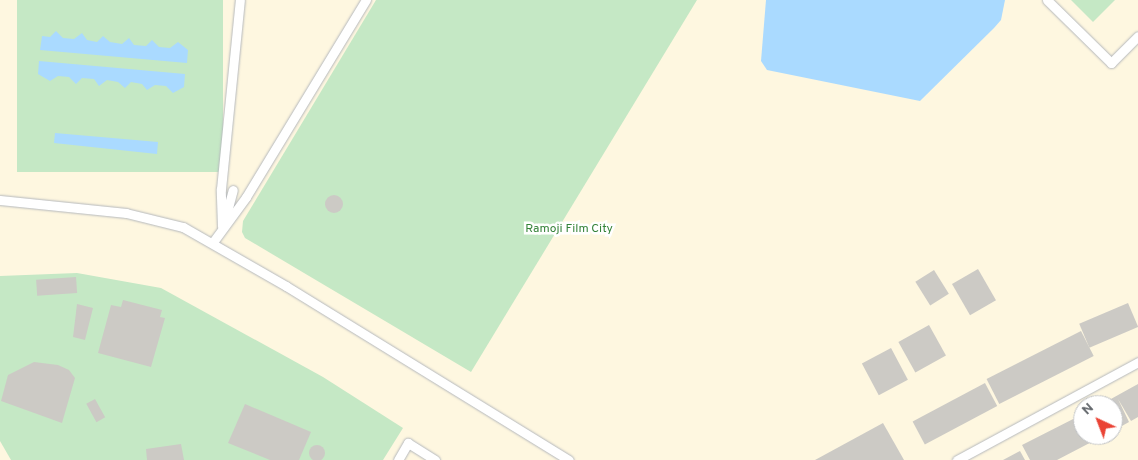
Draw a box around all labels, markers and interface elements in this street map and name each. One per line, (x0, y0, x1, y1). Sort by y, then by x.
park label: Ramoji Film City (525, 223, 613, 237)
north arrow (1073, 395, 1123, 445)
text: N (1079, 400, 1098, 419)

